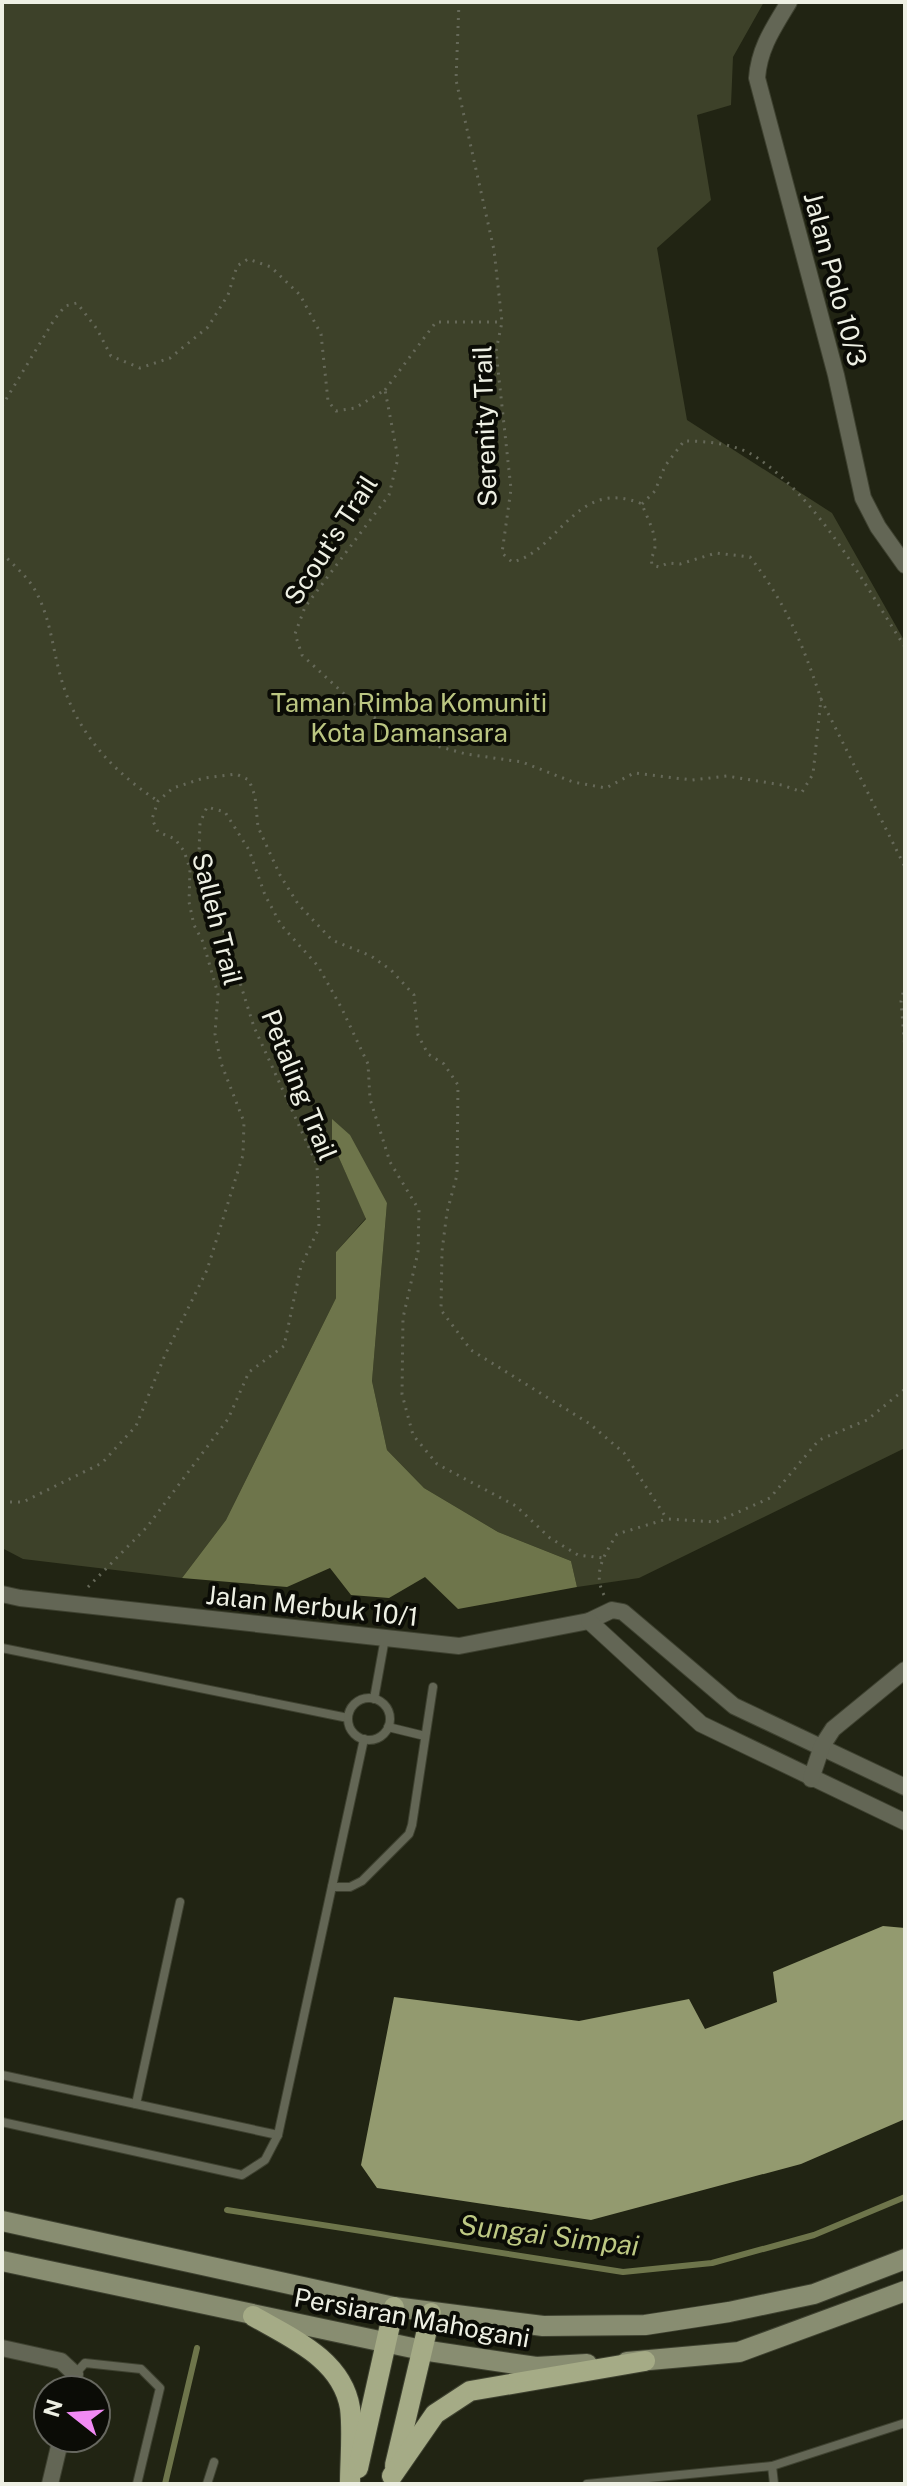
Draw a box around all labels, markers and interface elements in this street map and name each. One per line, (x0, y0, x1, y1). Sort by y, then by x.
street label: Jalan Polo 10/3 (797, 188, 874, 369)
street label: Serenity Trail (466, 345, 503, 507)
street label: Scout's Trail (277, 469, 384, 610)
park label: Taman Rimba Komuniti Kota Damansara (271, 687, 547, 748)
street label: Salleh Trail (186, 849, 249, 988)
street label: Petaling Trail (255, 1005, 344, 1165)
street label: Jalan Merbuk 10/1 (204, 1579, 420, 1632)
water label: Sungai Simpai (457, 2207, 641, 2262)
street label: Persiaran Mahogani (292, 2281, 532, 2354)
north arrow (32, 2374, 112, 2454)
text: N (38, 2396, 68, 2420)

